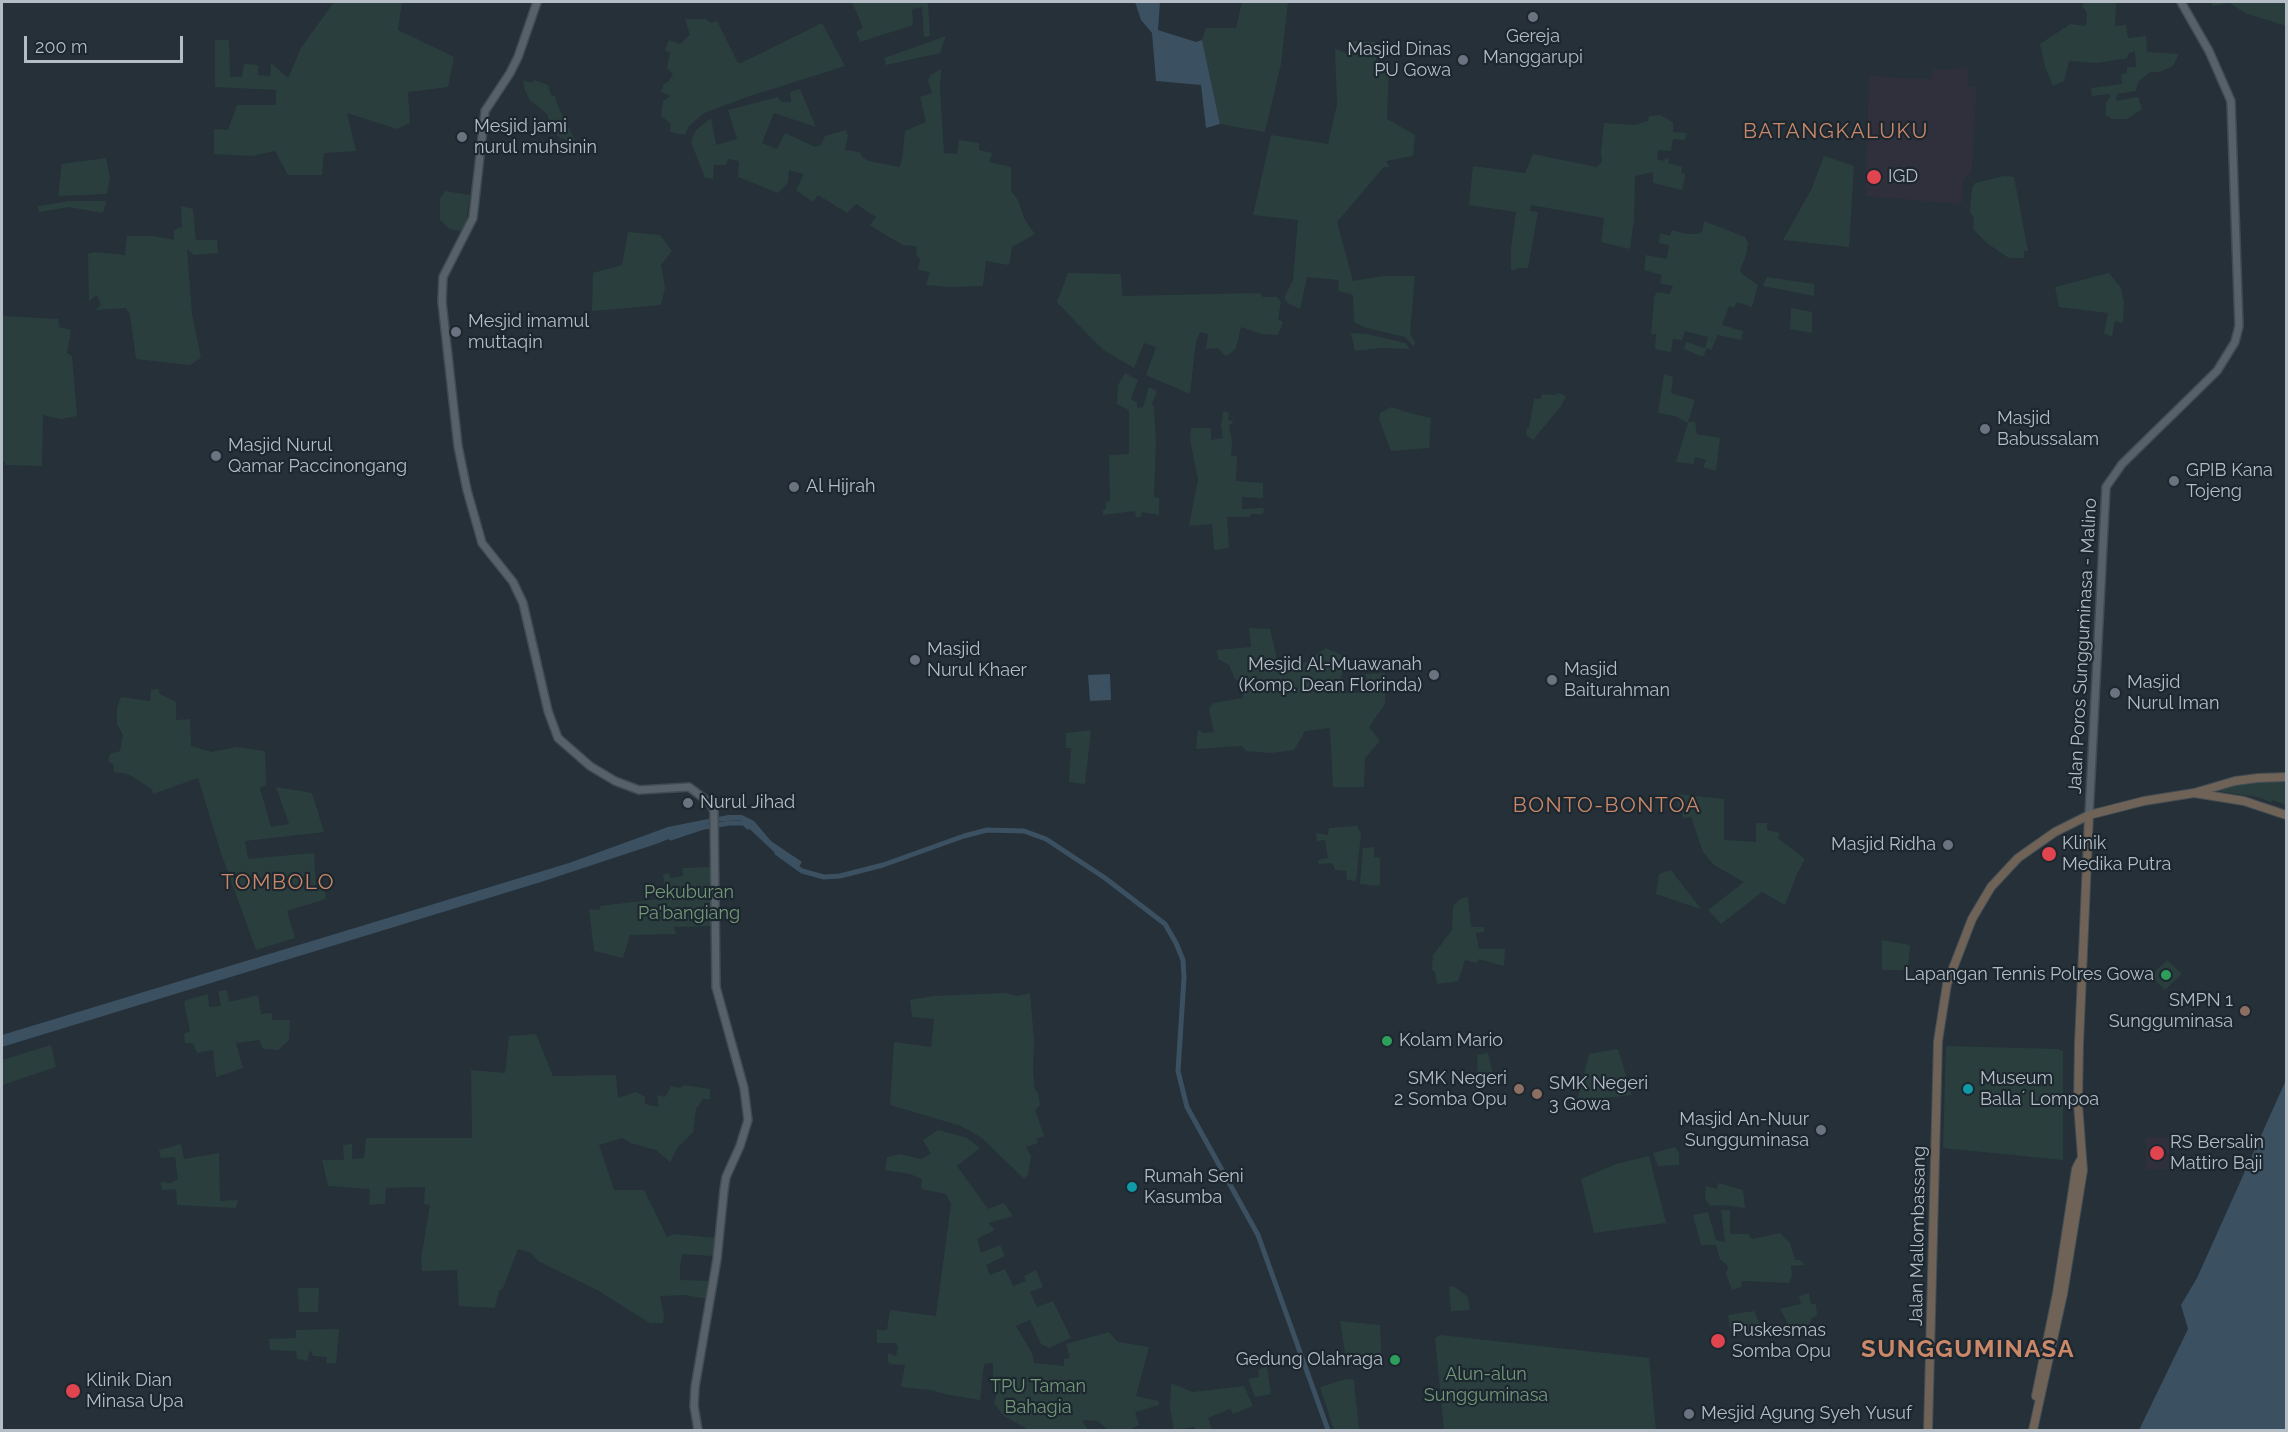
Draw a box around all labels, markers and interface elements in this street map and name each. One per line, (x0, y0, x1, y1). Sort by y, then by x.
marker: Gereja Manggarupi (1526, 10, 1540, 24)
scale bar (27, 24, 186, 62)
place label: Gereja Manggarupi (1483, 26, 1583, 68)
text: 200 m (35, 36, 88, 57)
place label: Masjid Dinas PU Gowa (1347, 39, 1451, 82)
marker: Masjid Dinas PU Gowa (1456, 53, 1470, 67)
place label: Mesjid jami nurul muhsinin (474, 116, 597, 158)
district label: BATANGKALUKU (1743, 119, 1929, 145)
marker: Mesjid jami nurul muhsinin (455, 130, 469, 144)
place label: IGD (1888, 166, 1918, 188)
marker: IGD (1865, 168, 1883, 186)
place label: Mesjid imamul muttaqin (468, 311, 589, 354)
marker: Mesjid imamul muttaqin (449, 325, 463, 339)
place label: Masjid Babussalam (1997, 408, 2099, 450)
marker: Masjid Babussalam (1978, 422, 1992, 436)
place label: Masjid Nurul Qamar Paccinongang (228, 435, 407, 478)
marker: Masjid Nurul Qamar Paccinongang (209, 449, 223, 463)
place label: GPIB Kana Tojeng (2186, 460, 2273, 502)
marker: GPIB Kana Tojeng (2167, 474, 2181, 488)
place label: Al Hijrah (806, 476, 875, 498)
marker: Al Hijrah (787, 480, 801, 494)
street label: Jalan Poros Sungguminasa - Malino (2064, 497, 2102, 795)
place label: Masjid Nurul Khaer (927, 639, 1027, 682)
marker: Masjid Nurul Khaer (908, 653, 922, 667)
place label: Mesjid Al-Muawanah (Komp. Dean Florinda) (1239, 654, 1422, 696)
place label: Masjid Baiturahman (1564, 659, 1670, 702)
marker: Mesjid Al-Muawanah (Komp. Dean Florinda) (1427, 668, 1441, 682)
place label: Masjid Nurul Iman (2127, 672, 2219, 714)
marker: Masjid Baiturahman (1545, 673, 1559, 687)
marker: Masjid Nurul Iman (2108, 686, 2122, 700)
place label: Nurul Jihad (700, 792, 795, 814)
district label: BONTO-BONTOA (1513, 793, 1701, 819)
marker: Nurul Jihad (681, 796, 695, 810)
place label: Klinik Medika Putra (2062, 833, 2171, 876)
place label: Masjid Ridha (1831, 834, 1936, 856)
marker: Masjid Ridha (1941, 838, 1955, 852)
marker: Klinik Medika Putra (2040, 845, 2058, 863)
district label: TOMBOLO (221, 870, 335, 896)
park label: Pekuburan Pa'bangiang (638, 882, 740, 924)
place label: Lapangan Tennis Polres Gowa (1905, 964, 2154, 986)
marker: Lapangan Tennis Polres Gowa (2159, 968, 2173, 982)
place label: SMPN 1 Sungguminasa (2109, 990, 2233, 1032)
marker: SMPN 1 Sungguminasa (2238, 1004, 2252, 1018)
place label: Kolam Mario (1399, 1030, 1503, 1052)
marker: Kolam Mario (1380, 1034, 1394, 1048)
place label: SMK Negeri 2 Somba Opu (1394, 1068, 1507, 1110)
place label: Museum Ballaʼ Lompoa (1980, 1068, 2099, 1110)
place label: SMK Negeri 3 Gowa (1549, 1073, 1648, 1116)
marker: SMK Negeri 2 Somba Opu (1512, 1082, 1526, 1096)
marker: Museum Ballaʼ Lompoa (1961, 1082, 1975, 1096)
marker: SMK Negeri 3 Gowa (1530, 1087, 1544, 1101)
place label: Masjid An-Nuur Sungguminasa (1679, 1109, 1809, 1152)
marker: Masjid An-Nuur Sungguminasa (1814, 1123, 1828, 1137)
place label: RS Bersalin Mattiro Baji (2170, 1132, 2264, 1174)
marker: RS Bersalin Mattiro Baji (2148, 1144, 2166, 1162)
street label: Jalan Mallombassang (1906, 1146, 1930, 1326)
place label: Rumah Seni Kasumba (1144, 1166, 1244, 1208)
marker: Rumah Seni Kasumba (1125, 1180, 1139, 1194)
place label: Puskesmas Somba Opu (1732, 1320, 1831, 1362)
marker: Puskesmas Somba Opu (1709, 1332, 1727, 1350)
district label: SUNGGUMINASA (1861, 1336, 2075, 1364)
place label: Gedung Olahraga (1236, 1349, 1383, 1371)
marker: Gedung Olahraga (1388, 1353, 1402, 1367)
park label: Alun-alun Sungguminasa (1424, 1364, 1548, 1406)
place label: Klinik Dian Minasa Upa (86, 1370, 184, 1412)
park label: TPU Taman Bahagia (990, 1376, 1086, 1418)
marker: Klinik Dian Minasa Upa (64, 1382, 82, 1400)
place label: Mesjid Agung Syeh Yusuf (1701, 1403, 1912, 1425)
marker: Mesjid Agung Syeh Yusuf (1682, 1407, 1696, 1421)

